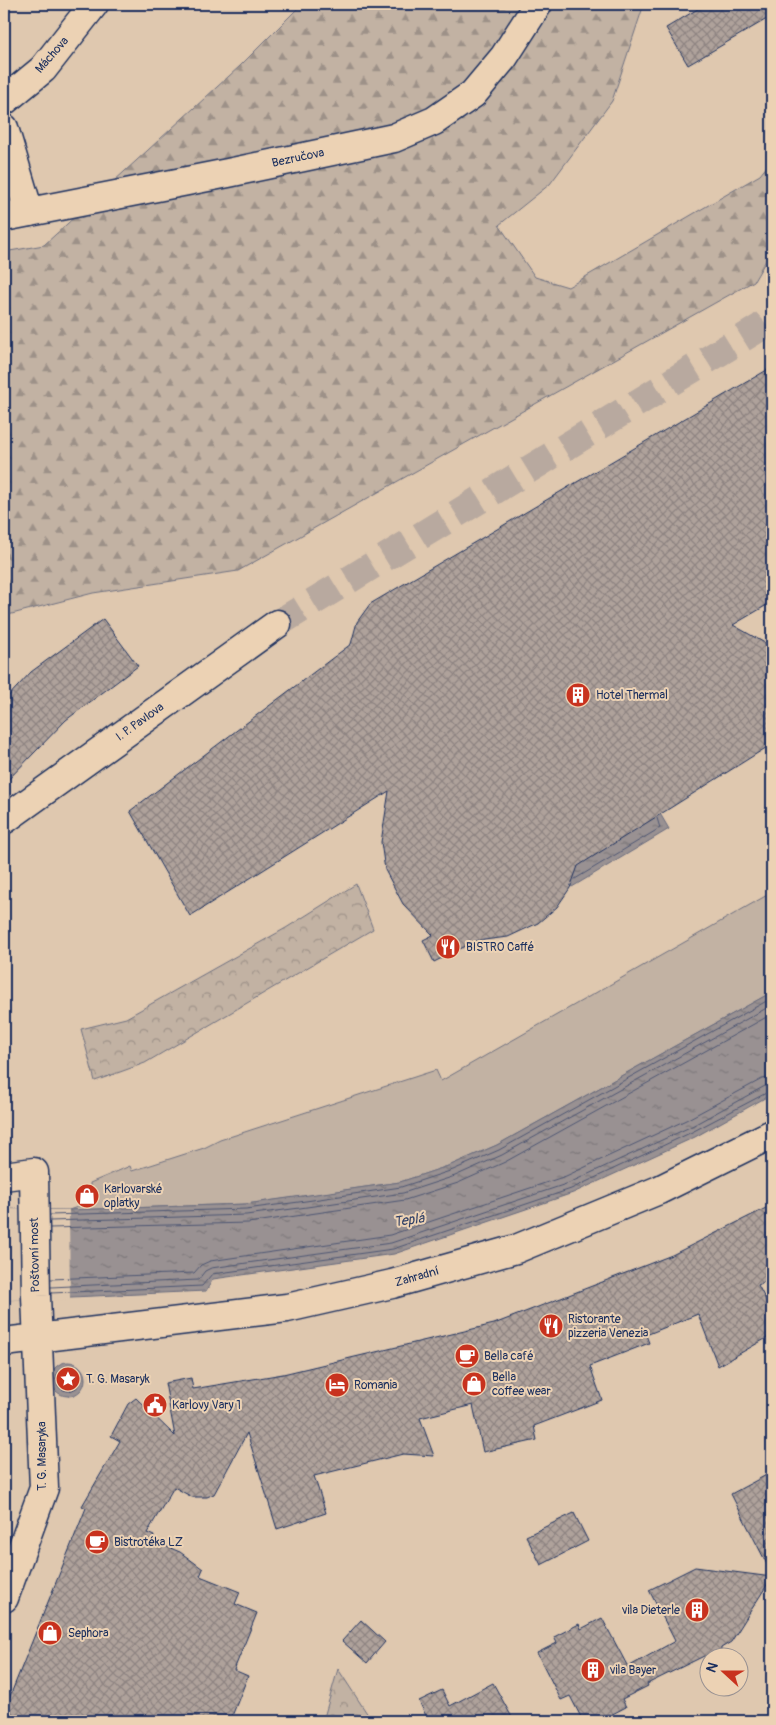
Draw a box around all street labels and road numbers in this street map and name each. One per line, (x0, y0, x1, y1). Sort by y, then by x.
street label: Máchova (32, 33, 72, 76)
street label: Bezručova (271, 145, 326, 171)
street label: I. P. Pavlova (113, 699, 167, 744)
street label: Poštovní most (27, 1217, 43, 1293)
street label: Zahradní (393, 1264, 441, 1290)
street label: T. G. Masaryka (35, 1421, 50, 1491)

